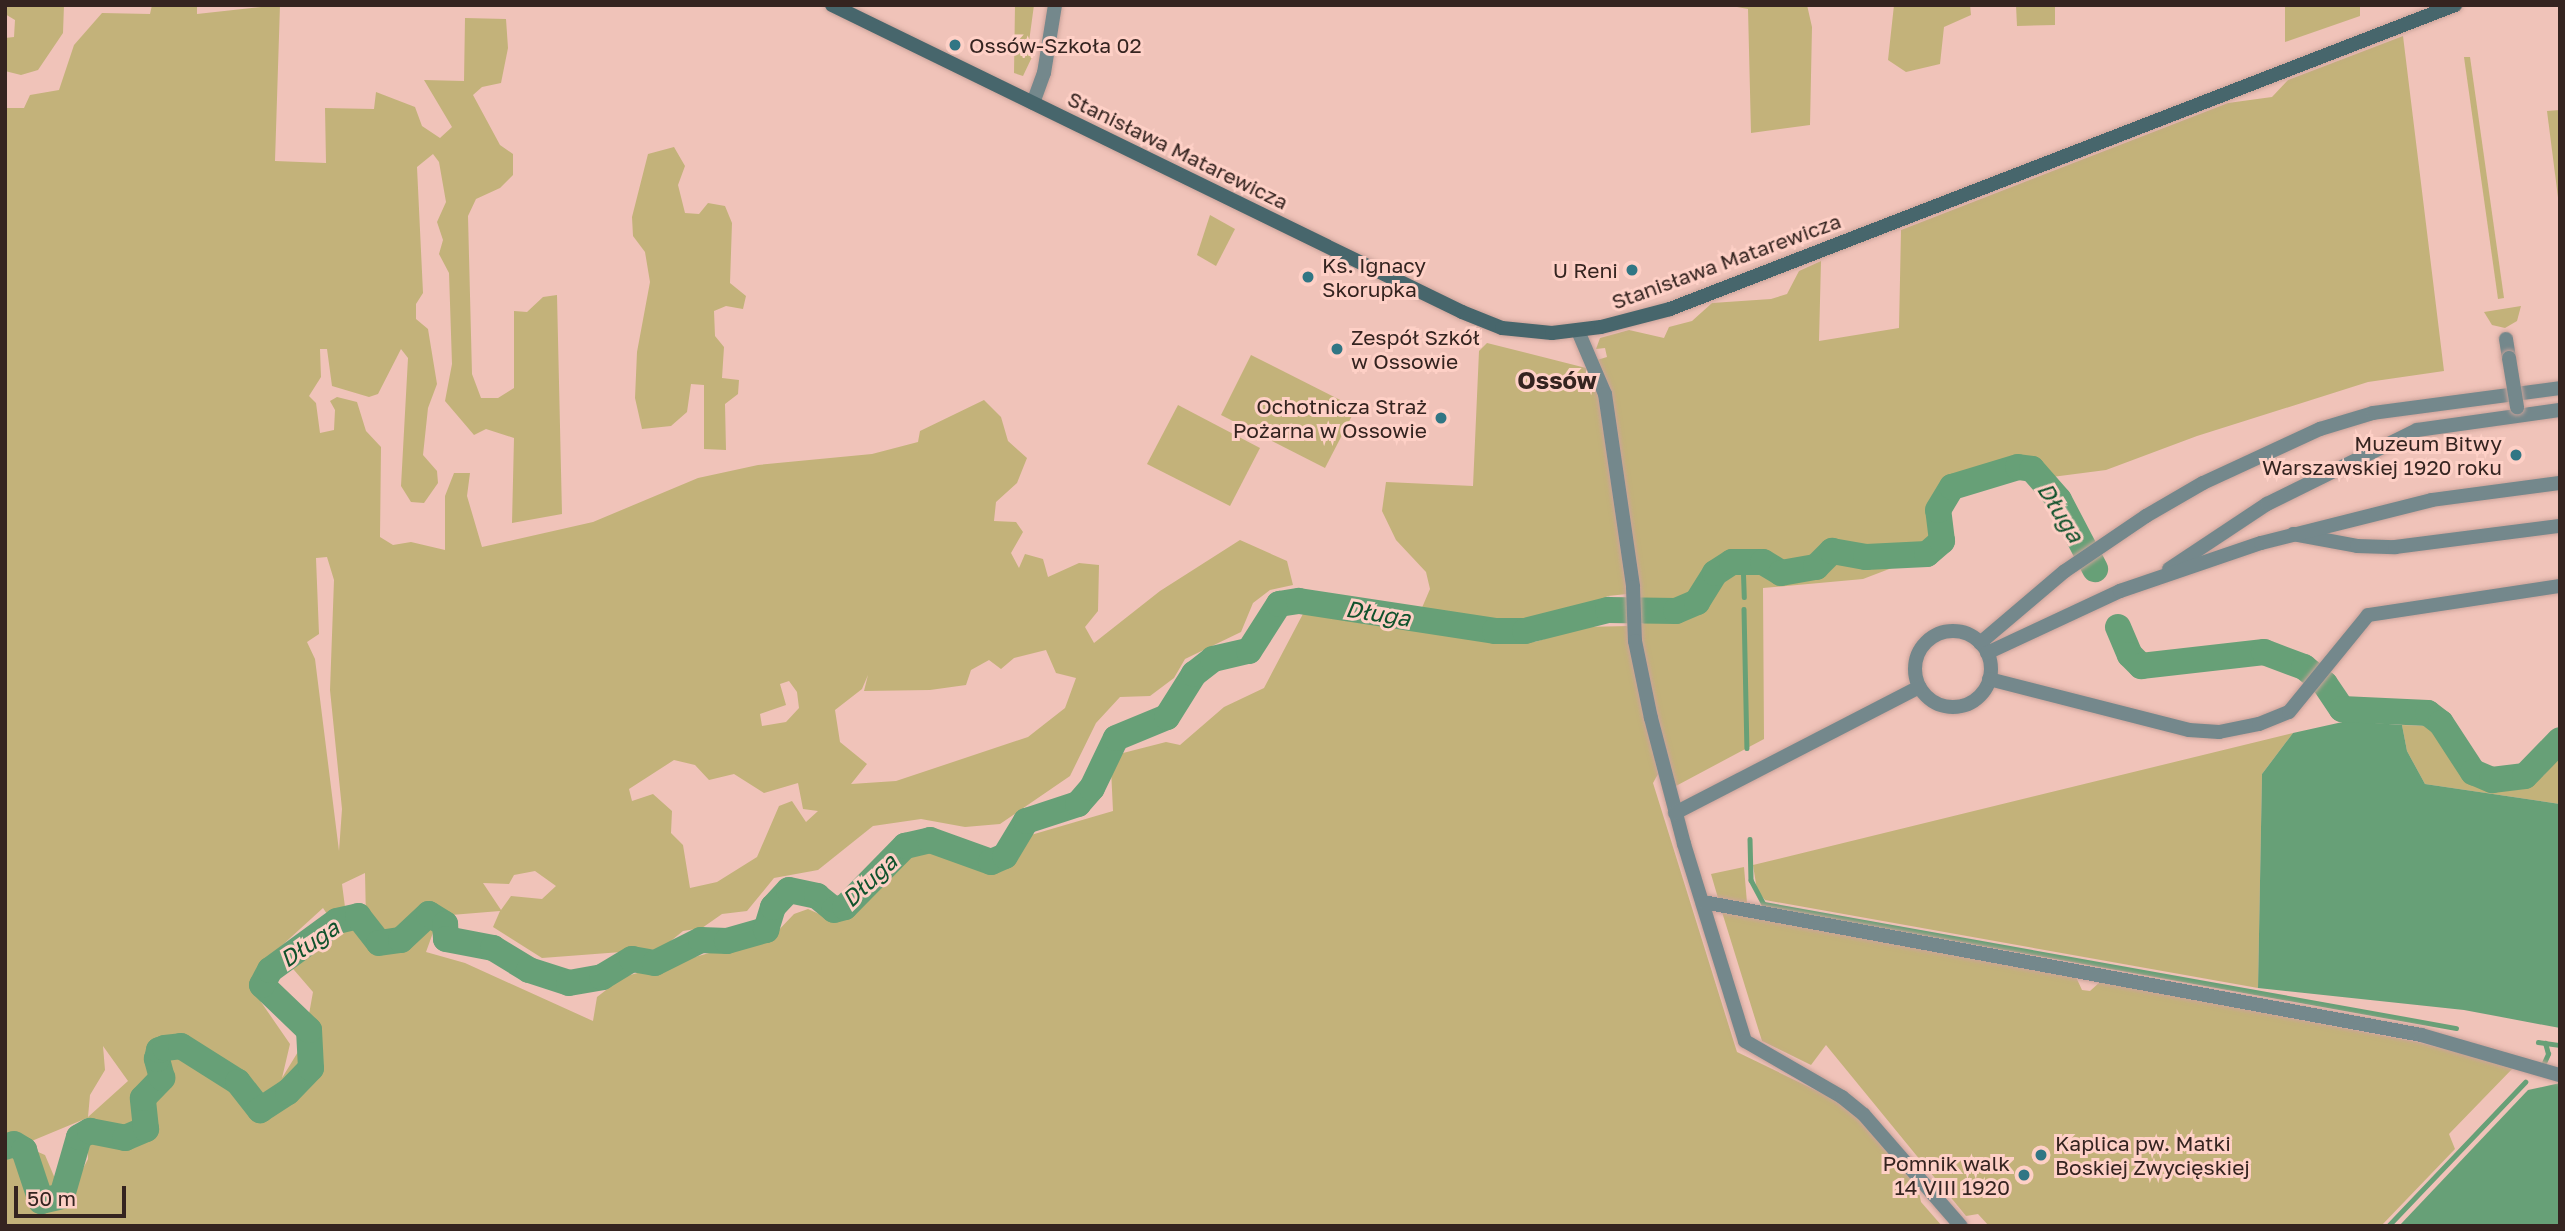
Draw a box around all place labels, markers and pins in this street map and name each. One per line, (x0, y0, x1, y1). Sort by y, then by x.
place label: Ossów-Szkoła 02 (969, 32, 1142, 58)
marker: Ossów-Szkoła 02 (947, 37, 963, 53)
place label: Ks. Ignacy Skorupka (1322, 252, 1426, 302)
place label: U Reni (1553, 257, 1618, 283)
marker: U Reni (1624, 262, 1640, 278)
marker: Ks. Ignacy Skorupka (1300, 269, 1316, 285)
place label: Zespół Szkół w Ossowie (1351, 324, 1480, 374)
marker: Zespół Szkół w Ossowie (1329, 341, 1345, 357)
place label: Ochotnicza Straż Pożarna w Ossowie (1233, 393, 1427, 443)
marker: Ochotnicza Straż Pożarna w Ossowie (1433, 410, 1449, 426)
place label: Muzeum Bitwy Warszawskiej 1920 roku (2262, 430, 2502, 480)
marker: Muzeum Bitwy Warszawskiej 1920 roku (2508, 447, 2524, 463)
place label: Kaplica pw. Matki Boskiej Zwycięskiej (2055, 1130, 2250, 1180)
marker: Kaplica pw. Matki Boskiej Zwycięskiej (2033, 1147, 2049, 1163)
place label: Pomnik walk 14 VIII 1920 (1883, 1150, 2010, 1200)
marker: Pomnik walk 14 VIII 1920 (2016, 1167, 2032, 1183)

